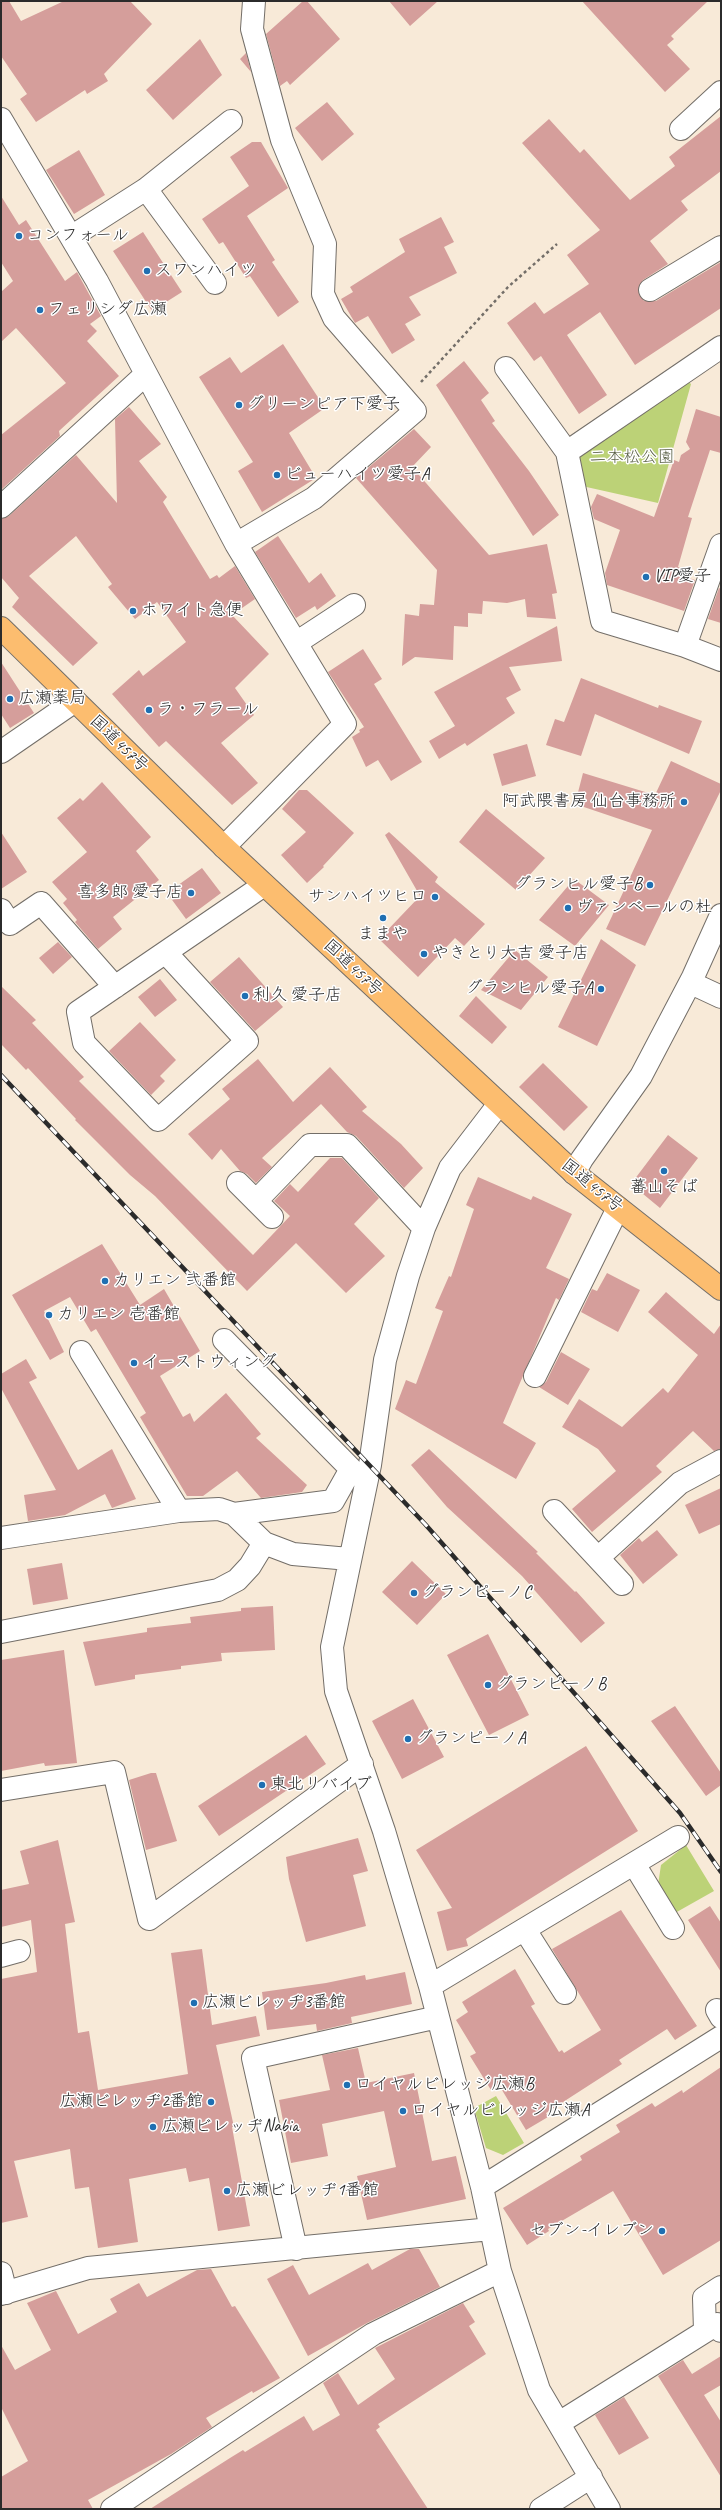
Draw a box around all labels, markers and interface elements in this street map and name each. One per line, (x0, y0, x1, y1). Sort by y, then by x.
place label: コンフォール (27, 226, 129, 246)
marker: コンフォール (14, 231, 24, 241)
place label: スワンハイツ (155, 261, 257, 281)
marker: スワンハイツ (142, 266, 152, 276)
place label: フェリシダ広瀬 (48, 300, 167, 320)
marker: フェリシダ広瀬 (35, 305, 45, 315)
place label: グリーンピア下愛子 (247, 395, 400, 415)
marker: グリーンピア下愛子 (234, 400, 244, 410)
park label: 二本松公園 (590, 448, 674, 468)
place label: ビューハイツ愛子A (285, 465, 430, 485)
marker: ビューハイツ愛子A (272, 470, 282, 480)
place label: VIP愛子 (654, 567, 711, 587)
marker: VIP愛子 (641, 572, 651, 582)
place label: ホワイト急便 (141, 601, 243, 621)
marker: ホワイト急便 (128, 606, 138, 616)
place label: 広瀬薬局 (18, 689, 86, 709)
marker: 広瀬薬局 (5, 694, 15, 704)
place label: ラ・フラール (157, 700, 259, 720)
marker: ラ・フラール (144, 705, 154, 715)
street label: 国道457号 (85, 711, 153, 777)
place label: 阿武隈書房 仙台事務所 (502, 792, 676, 812)
marker: 阿武隈書房 仙台事務所 (679, 797, 689, 807)
place label: グランヒル愛子B (514, 875, 642, 895)
marker: グランヒル愛子B (645, 880, 655, 890)
place label: 喜多郎 愛子店 (77, 883, 183, 903)
place label: サンハイツヒロ (308, 887, 427, 907)
marker: 喜多郎 愛子店 (186, 888, 196, 898)
marker: サンハイツヒロ (430, 892, 440, 902)
place label: ヴァンベールの杜 (576, 898, 712, 918)
marker: ヴァンベールの杜 (563, 903, 573, 913)
marker: ままや (378, 913, 388, 923)
place label: ままや (358, 925, 408, 945)
street label: 国道457号 (319, 935, 387, 1001)
place label: やきとり大吉 愛子店 (432, 944, 589, 964)
marker: やきとり大吉 愛子店 (419, 949, 429, 959)
place label: グランヒル愛子A (465, 979, 593, 999)
marker: グランヒル愛子A (596, 984, 606, 994)
place label: 利久 愛子店 (253, 986, 342, 1006)
marker: 利久 愛子店 (240, 991, 250, 1001)
street label: 国道457号 (557, 1155, 627, 1217)
marker: 蕃山そば (659, 1166, 669, 1176)
place label: 蕃山そば (630, 1178, 698, 1198)
place label: カリエン 弐番館 (113, 1271, 236, 1291)
marker: カリエン 弐番館 (100, 1276, 110, 1286)
place label: カリエン 壱番館 (57, 1305, 180, 1325)
marker: カリエン 壱番館 (44, 1310, 54, 1320)
place label: イーストウィング (142, 1353, 277, 1373)
marker: イーストウィング (129, 1358, 139, 1368)
place label: グランピーノC (422, 1583, 531, 1603)
marker: グランピーノC (409, 1588, 419, 1598)
place label: グランピーノB (496, 1675, 606, 1695)
marker: グランピーノB (483, 1680, 493, 1690)
place label: グランピーノA (416, 1729, 526, 1749)
marker: グランピーノA (403, 1734, 413, 1744)
place label: 東北リバイブ (270, 1775, 372, 1795)
marker: 東北リバイブ (257, 1780, 267, 1790)
place label: 広瀬ビレッヂ3番館 (202, 1993, 346, 2013)
marker: 広瀬ビレッヂ3番館 (189, 1998, 199, 2008)
place label: ロイヤルビレッジ広瀬B (355, 2075, 534, 2095)
marker: ロイヤルビレッジ広瀬B (342, 2080, 352, 2090)
place label: 広瀬ビレッヂ2番館 (59, 2092, 203, 2112)
marker: 広瀬ビレッヂ2番館 (206, 2097, 216, 2107)
place label: ロイヤルビレッジ広瀬A (411, 2101, 590, 2121)
marker: ロイヤルビレッジ広瀬A (398, 2106, 408, 2116)
place label: 広瀬ビレッヂNabia (161, 2117, 298, 2137)
marker: 広瀬ビレッヂNabia (148, 2122, 158, 2132)
place label: 広瀬ビレッヂ1番館 (235, 2181, 379, 2201)
marker: 広瀬ビレッヂ1番館 (222, 2186, 232, 2196)
place label: セブン-イレブン (529, 2221, 654, 2241)
marker: セブン-イレブン (657, 2226, 667, 2236)

